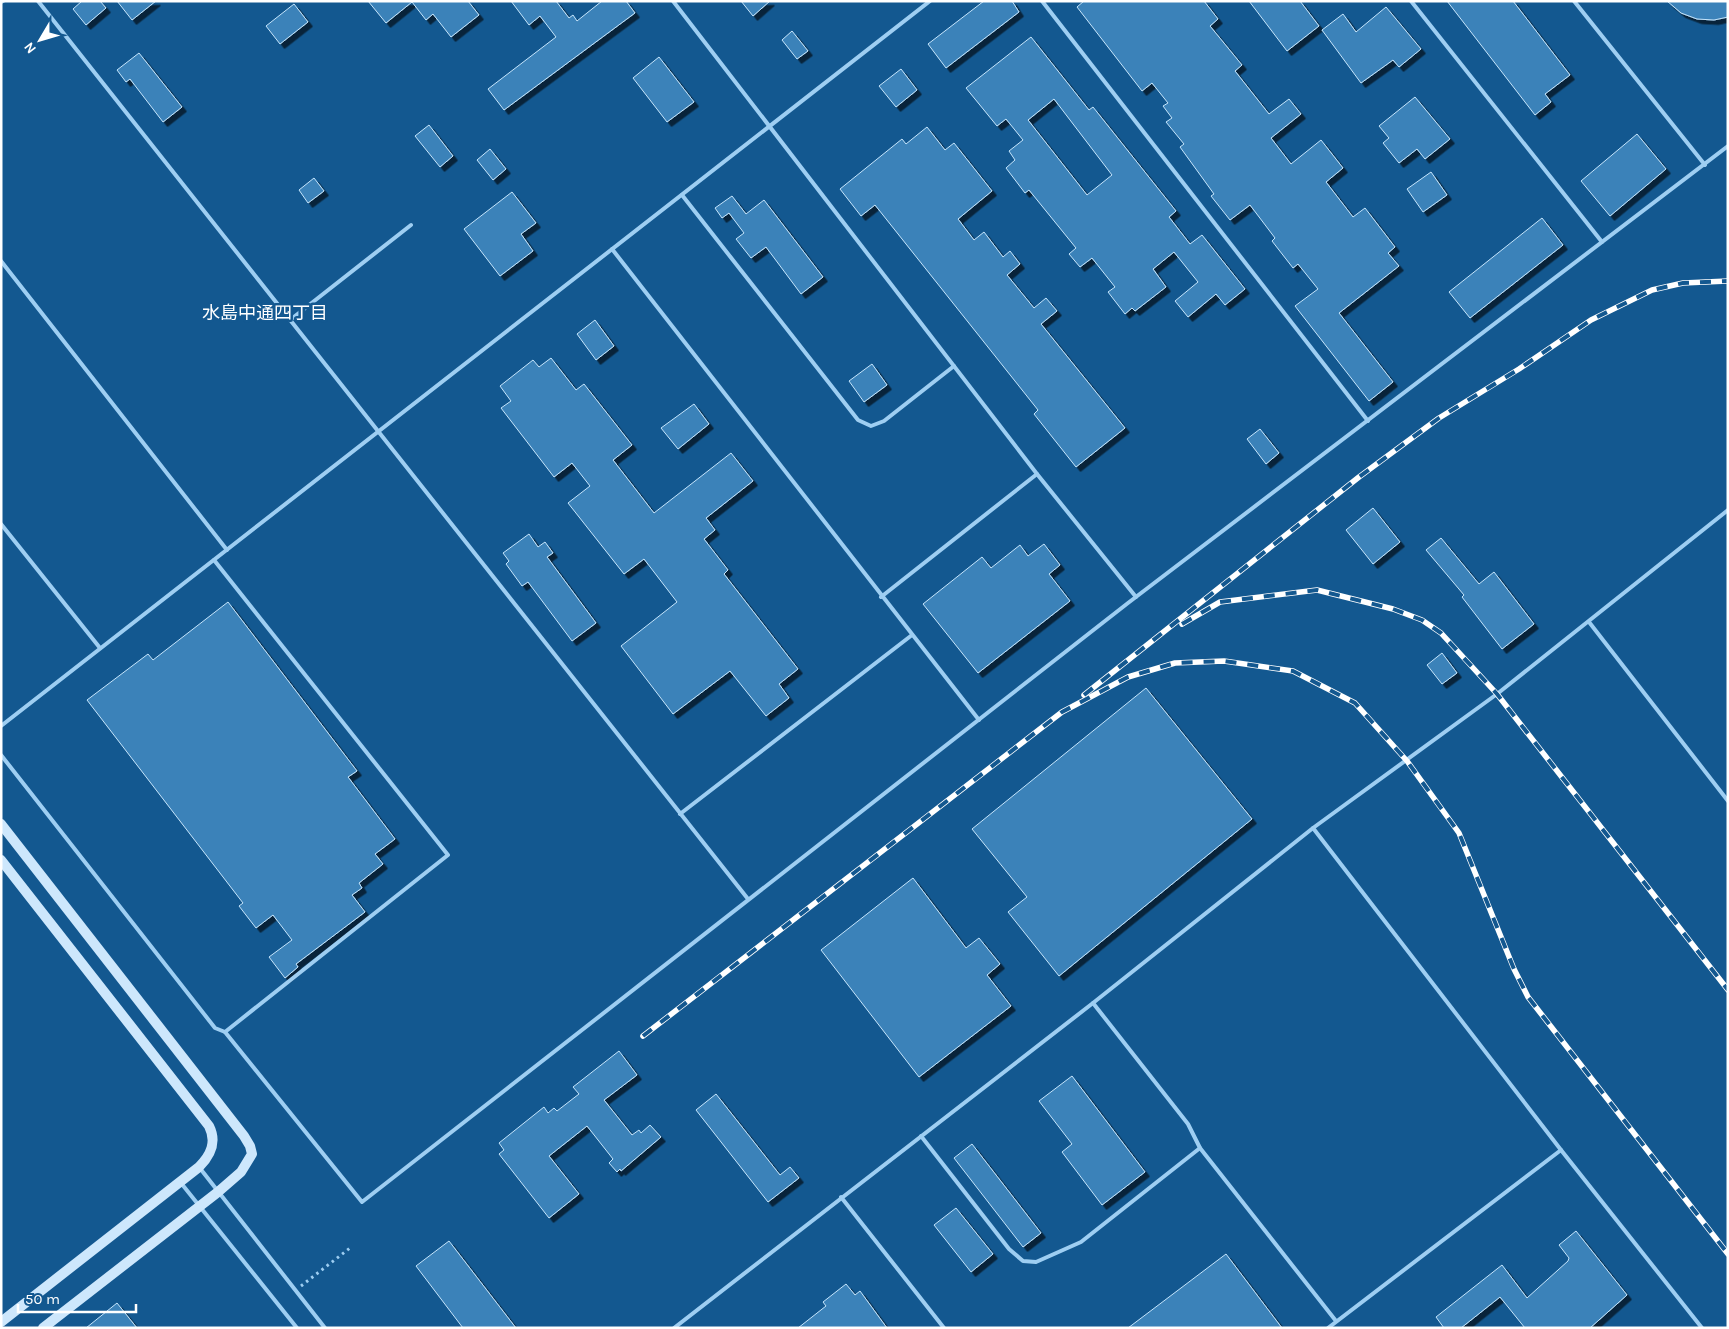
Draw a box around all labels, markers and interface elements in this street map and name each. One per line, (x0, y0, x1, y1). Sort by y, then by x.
north arrow (15, 15, 65, 65)
text: N (20, 39, 40, 57)
district label: 水島中通四丁目 (202, 302, 328, 324)
scale bar (18, 1282, 135, 1314)
text: 50 m (25, 1290, 60, 1308)

